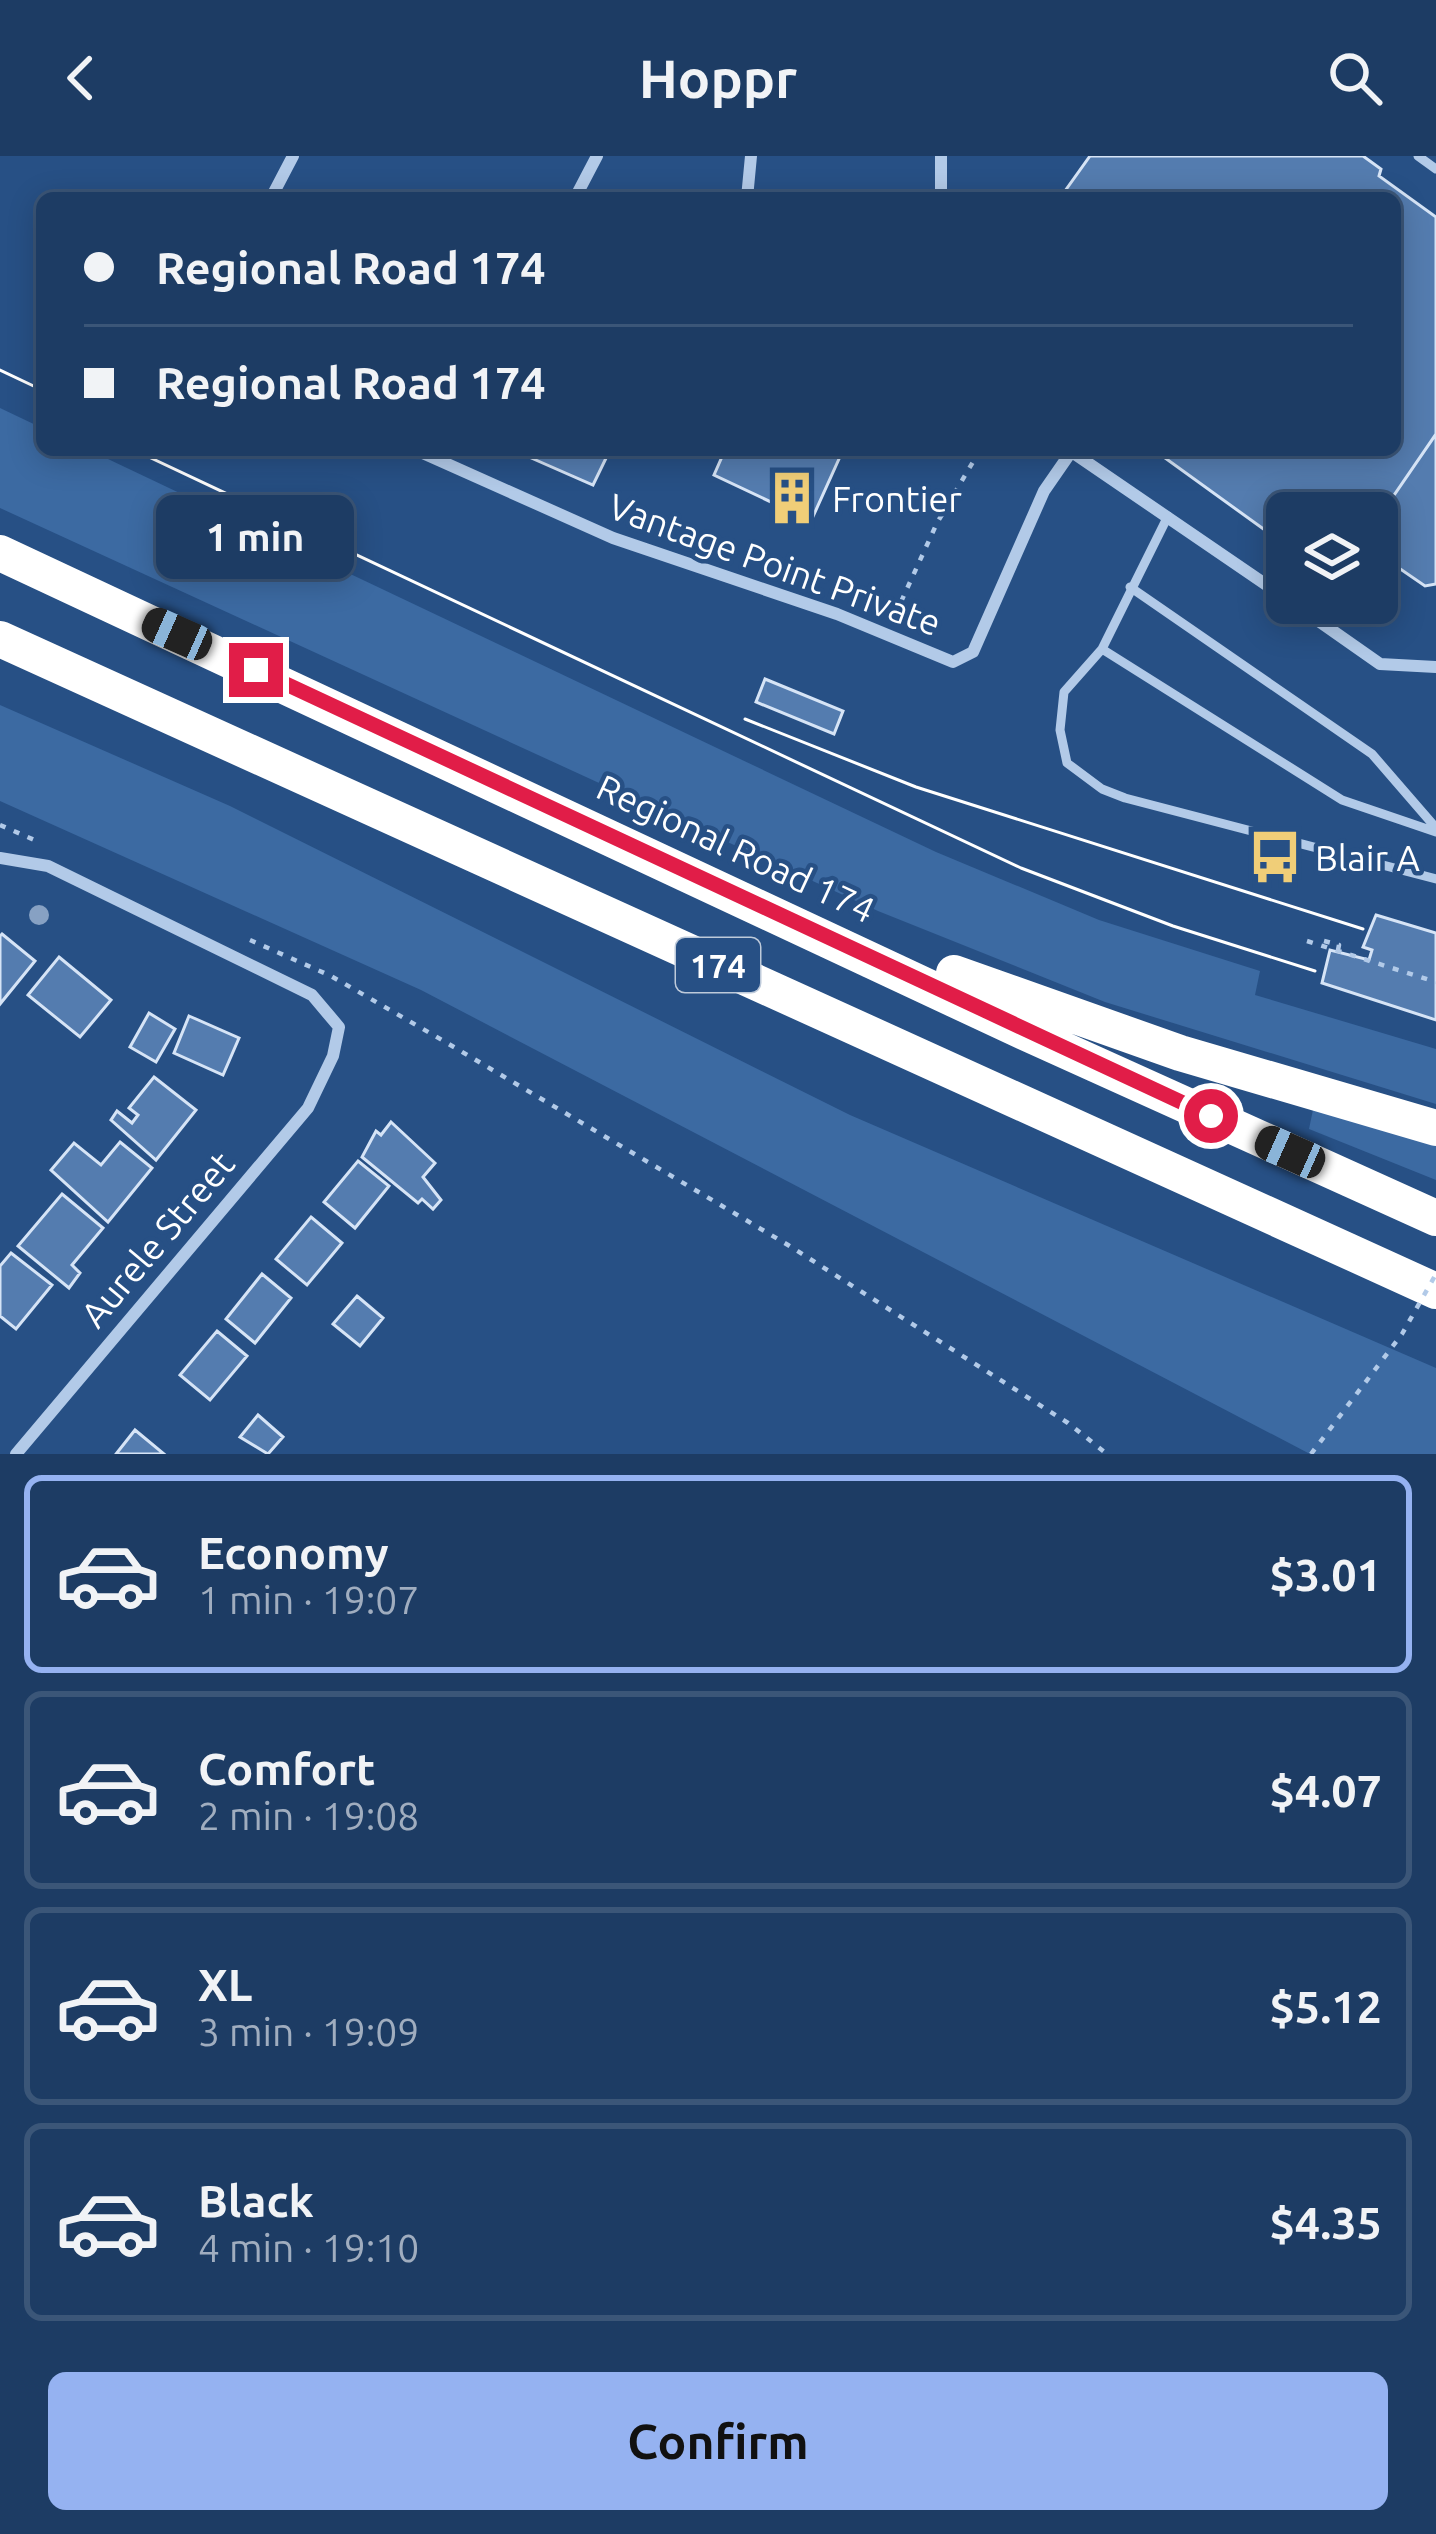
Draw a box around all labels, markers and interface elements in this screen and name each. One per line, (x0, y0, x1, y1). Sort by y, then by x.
icon: back (48, 45, 114, 111)
icon: search (1322, 45, 1388, 111)
text: Hoppr (639, 48, 797, 108)
text: Regional Road 174 (156, 242, 546, 293)
text: Regional Road 174 (156, 357, 546, 408)
building icon: Frontier (763, 469, 821, 527)
place label: Frontier (832, 478, 962, 519)
street label: Vantage Point Private (603, 485, 947, 643)
map controls (1266, 492, 1398, 624)
button: layers (1266, 492, 1398, 624)
callout: 1 min (157, 496, 355, 580)
text: 1 min (206, 515, 304, 558)
car (137, 603, 217, 665)
route end (229, 643, 283, 697)
street label: Regional Road 174 (591, 766, 881, 930)
bus stop icon: Blair A (1246, 828, 1304, 886)
place label: Blair A (1315, 837, 1421, 878)
road number: 174 (676, 938, 760, 992)
route start (1184, 1089, 1238, 1143)
car (1250, 1121, 1330, 1183)
street label: Aurele Street (72, 1143, 242, 1335)
icon: car (54, 1520, 162, 1628)
text: Economy (198, 1527, 389, 1578)
text: $3.01 (1269, 1549, 1382, 1600)
text: 1 min · 19:07 (198, 1578, 419, 1621)
icon: car (54, 1736, 162, 1844)
text: Comfort (198, 1743, 375, 1794)
text: $4.07 (1269, 1765, 1382, 1816)
text: 2 min · 19:08 (198, 1794, 419, 1837)
icon: car (54, 1952, 162, 2060)
text: XL (198, 1959, 252, 2010)
text: $5.12 (1269, 1981, 1382, 2032)
text: 3 min · 19:09 (198, 2010, 419, 2053)
icon: car (54, 2168, 162, 2276)
text: Black (198, 2175, 314, 2226)
text: $4.35 (1269, 2197, 1382, 2248)
text: 4 min · 19:10 (198, 2226, 419, 2269)
button: Confirm (48, 2372, 1388, 2510)

